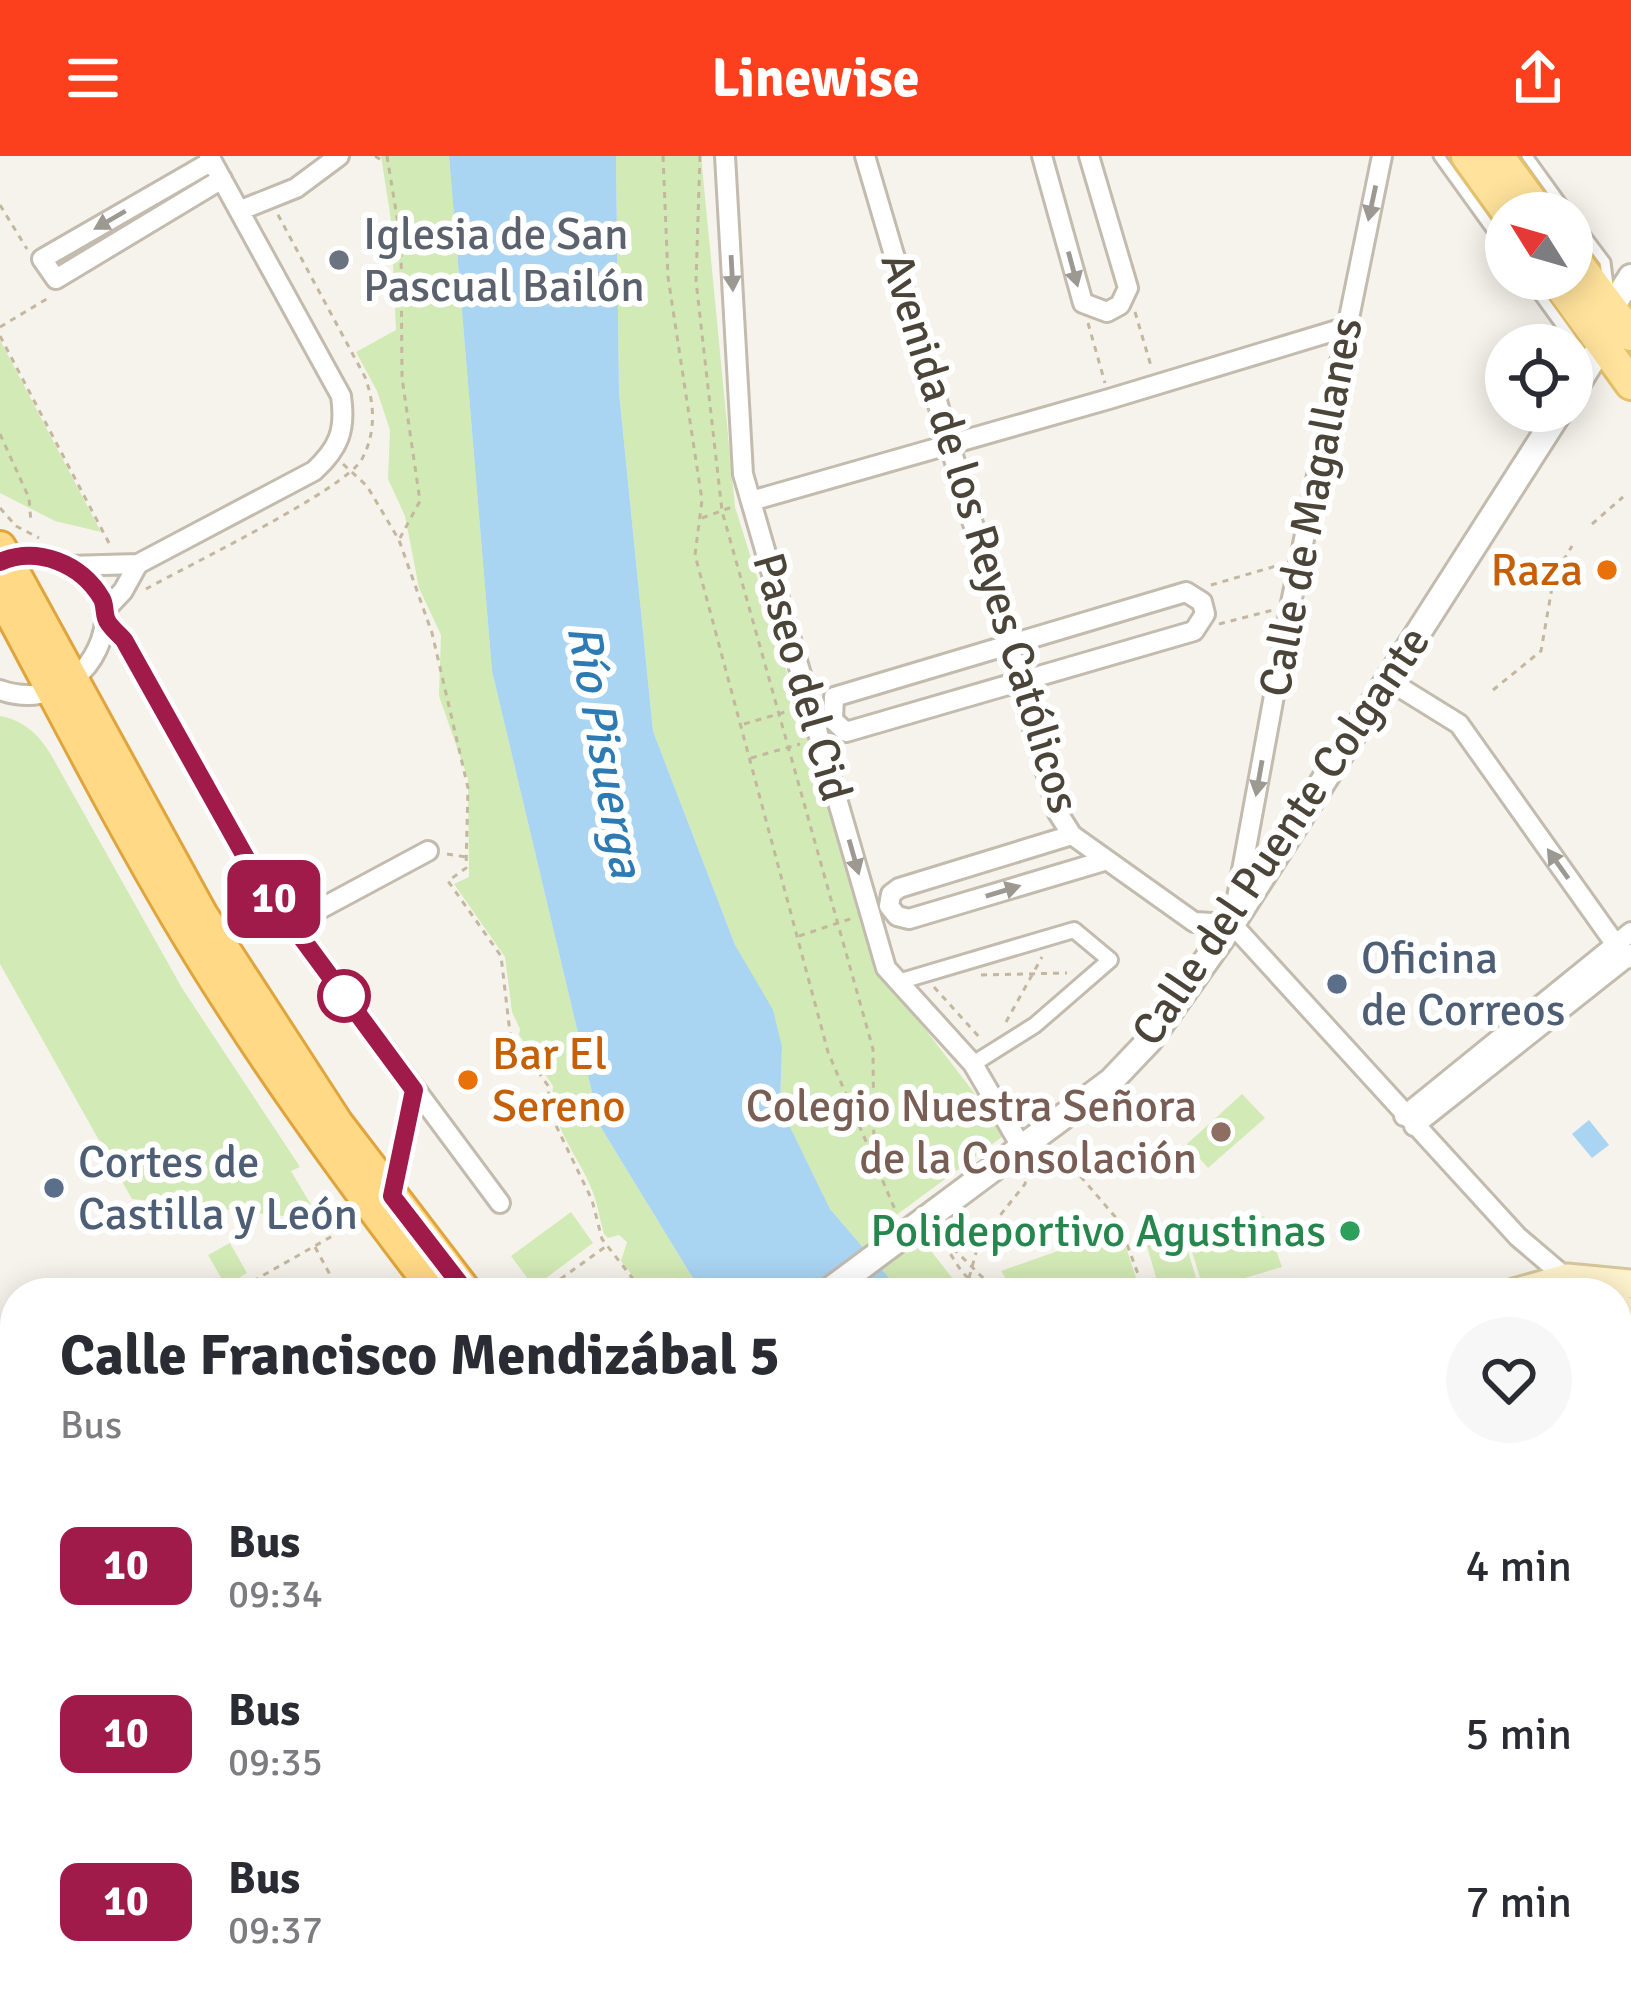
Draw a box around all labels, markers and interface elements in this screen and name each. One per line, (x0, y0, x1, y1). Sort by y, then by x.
icon: menu (60, 45, 126, 111)
text: Linewise (711, 45, 920, 112)
icon: share (1505, 45, 1571, 111)
one-way arrow (1362, 185, 1381, 223)
north arrow (1485, 192, 1593, 300)
map controls (1485, 192, 1593, 432)
place label: Iglesia de San Pascual Bailón (363, 207, 645, 314)
one-way arrow (94, 208, 127, 229)
street label: Avenida de los Reyes Católicos (869, 246, 1091, 820)
marker: Iglesia de San Pascual Bailón (326, 247, 352, 273)
one-way arrow (1065, 251, 1084, 288)
one-way arrow (722, 255, 741, 292)
street label: Calle de Magallanes (1247, 313, 1375, 701)
button: locate (1485, 324, 1593, 432)
place label: Raza (1491, 543, 1583, 598)
street label: Paseo del Cid (740, 547, 864, 807)
marker: Raza (1594, 557, 1620, 583)
street label: Calle del Puente Colgante (1120, 616, 1442, 1056)
water label: Río Pisuerga (554, 620, 657, 884)
one-way arrow (1249, 759, 1267, 797)
one-way arrow (846, 838, 865, 875)
one-way arrow (1547, 848, 1570, 880)
line badge: 10 (220, 860, 328, 938)
text: 10 (251, 873, 297, 924)
one-way arrow (985, 881, 1022, 899)
place label: Oficina de Correos (1361, 931, 1565, 1038)
unlabelled marker (319, 971, 369, 1021)
marker: Oficina de Correos (1324, 971, 1350, 997)
place label: Bar El Sereno (492, 1027, 626, 1134)
marker: Bar El Sereno (455, 1067, 481, 1093)
place label: Colegio Nuestra Señora de la Consolación (746, 1079, 1197, 1186)
marker: Colegio Nuestra Señora de la Consolación (1208, 1119, 1234, 1145)
place label: Cortes de Castilla y León (78, 1135, 358, 1242)
marker: Cortes de Castilla y León (41, 1175, 67, 1201)
place label: Polideportivo Agustinas (870, 1204, 1326, 1259)
marker: Polideportivo Agustinas (1337, 1218, 1363, 1244)
button: heart (1446, 1317, 1572, 1443)
text: Calle Francisco Mendizábal 5 (60, 1320, 780, 1391)
text: Bus (60, 1401, 122, 1449)
text: Bus (228, 1515, 300, 1570)
text: 4 min (1465, 1539, 1572, 1594)
text: 10 (103, 1540, 149, 1591)
text: 09:34 (228, 1570, 323, 1618)
text: Bus (228, 1683, 300, 1738)
text: 5 min (1465, 1707, 1572, 1762)
text: 10 (103, 1708, 149, 1759)
text: 09:35 (228, 1738, 323, 1786)
text: Bus (228, 1851, 300, 1906)
text: 7 min (1465, 1875, 1572, 1930)
text: 10 (103, 1876, 149, 1927)
text: 09:37 (228, 1906, 323, 1954)

